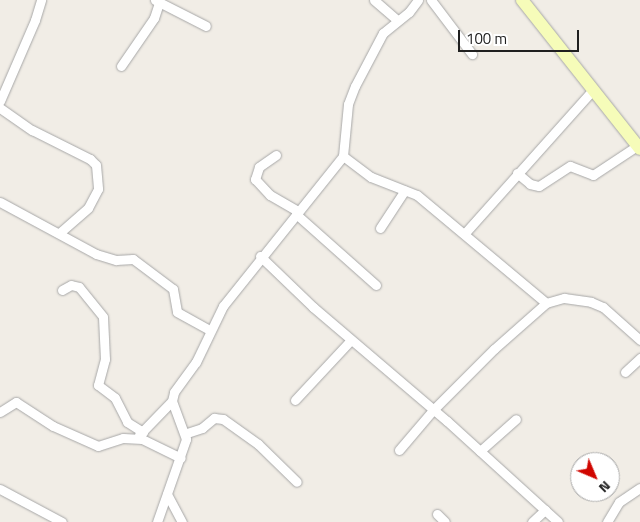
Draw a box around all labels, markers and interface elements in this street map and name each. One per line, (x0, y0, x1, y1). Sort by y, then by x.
scale bar (460, 20, 581, 52)
text: 100 m (466, 27, 507, 50)
north arrow (570, 452, 620, 502)
text: N (594, 476, 616, 498)

